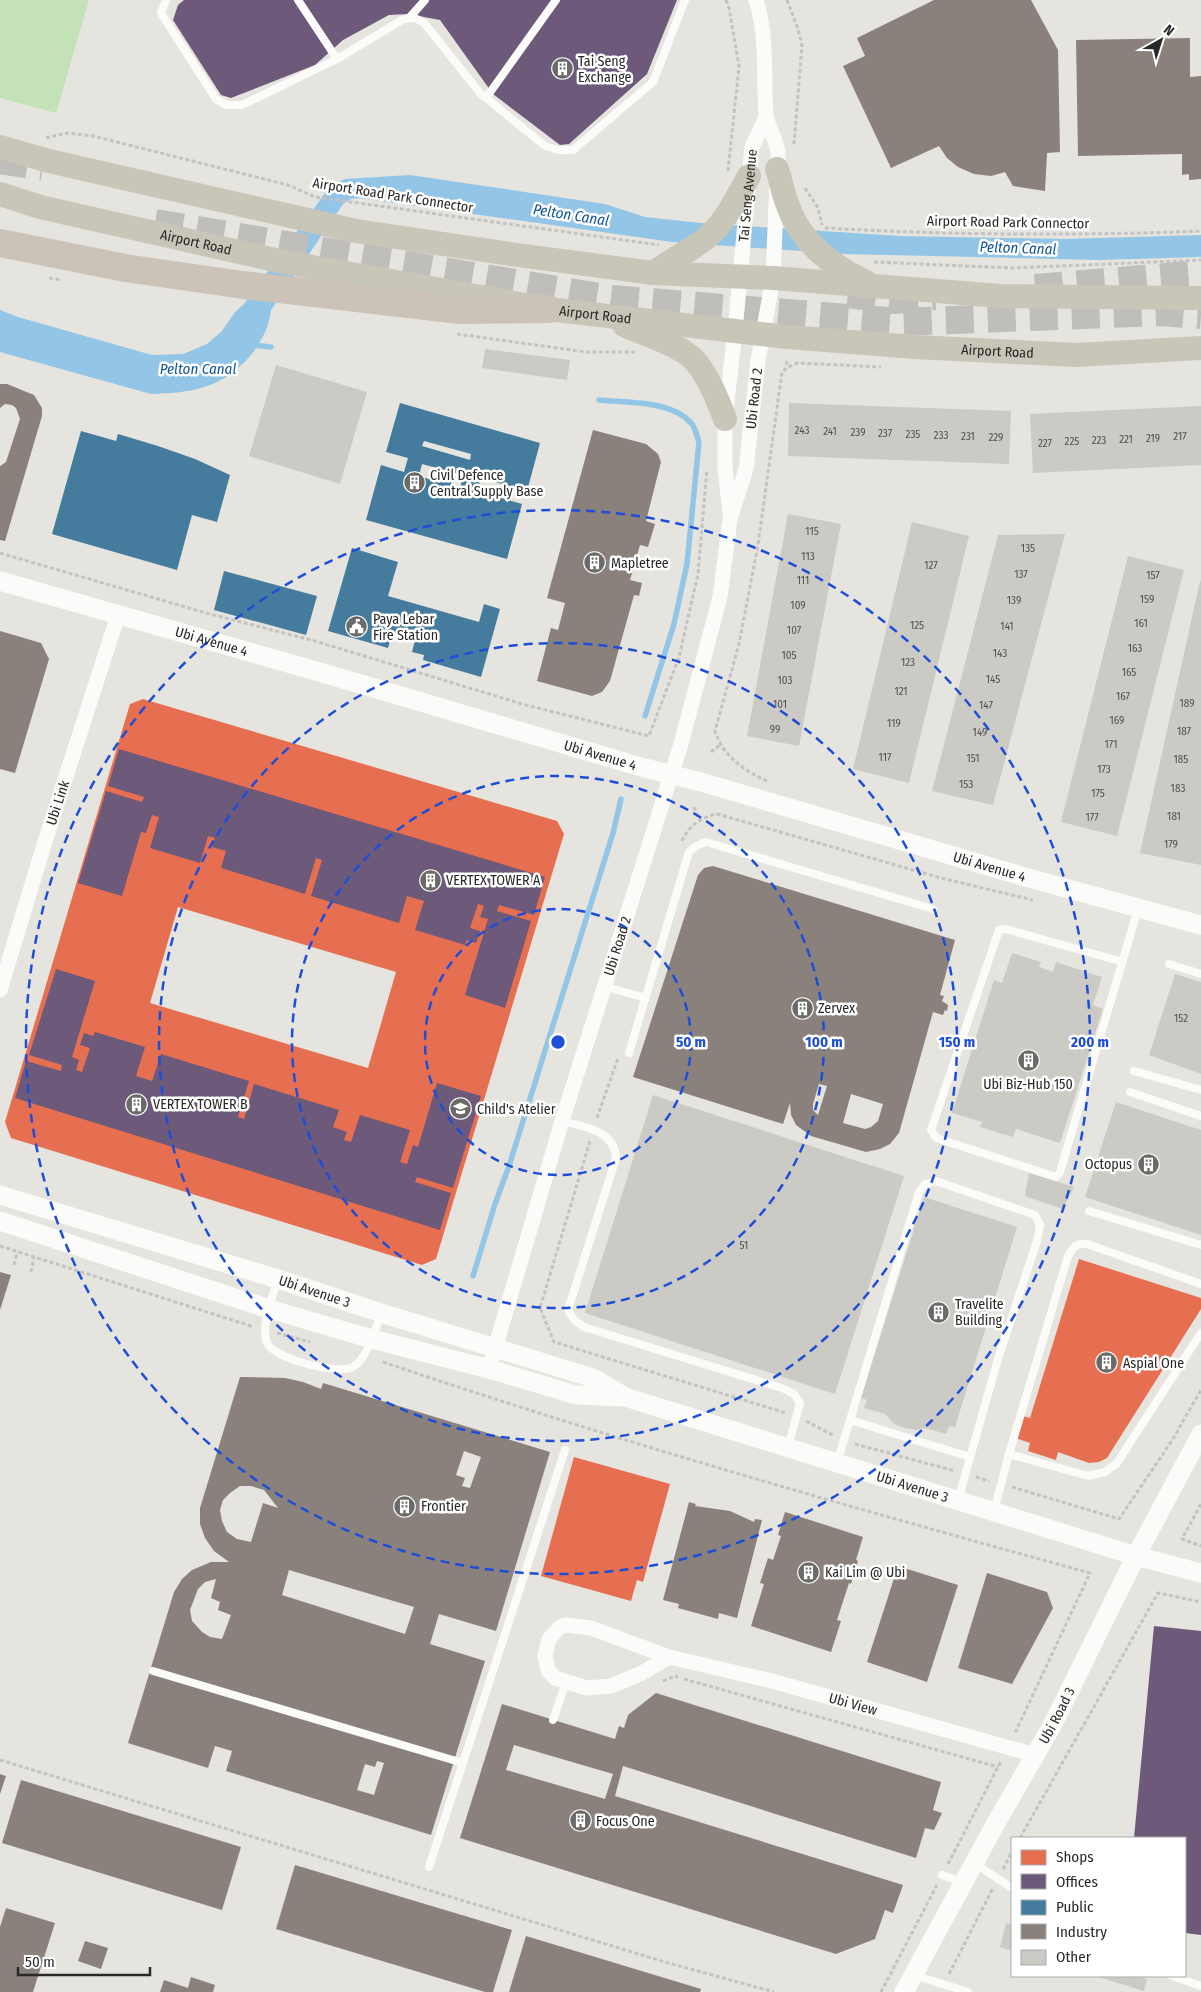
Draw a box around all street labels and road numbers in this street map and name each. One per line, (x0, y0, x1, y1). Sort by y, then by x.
street label: Tai Seng Avenue (735, 148, 761, 242)
street label: Airport Road Park Connector (311, 174, 475, 217)
street label: Airport Road Park Connector (927, 213, 1089, 232)
street label: Airport Road (159, 226, 233, 259)
street label: Airport Road (558, 302, 632, 328)
street label: Airport Road (961, 341, 1034, 362)
street label: Ubi Road 2 (743, 367, 766, 430)
street label: Ubi Avenue 4 (173, 623, 250, 660)
street label: Ubi Avenue 4 (562, 737, 639, 774)
street label: Ubi Link (43, 778, 73, 827)
street label: Ubi Avenue 4 (951, 848, 1028, 886)
street label: Ubi Road 2 (600, 915, 635, 978)
street label: Ubi Avenue 3 (277, 1272, 352, 1311)
street label: Ubi Avenue 3 (874, 1468, 950, 1506)
street label: Ubi Road 3 (1035, 1685, 1079, 1747)
street label: Ubi View (827, 1689, 879, 1719)

